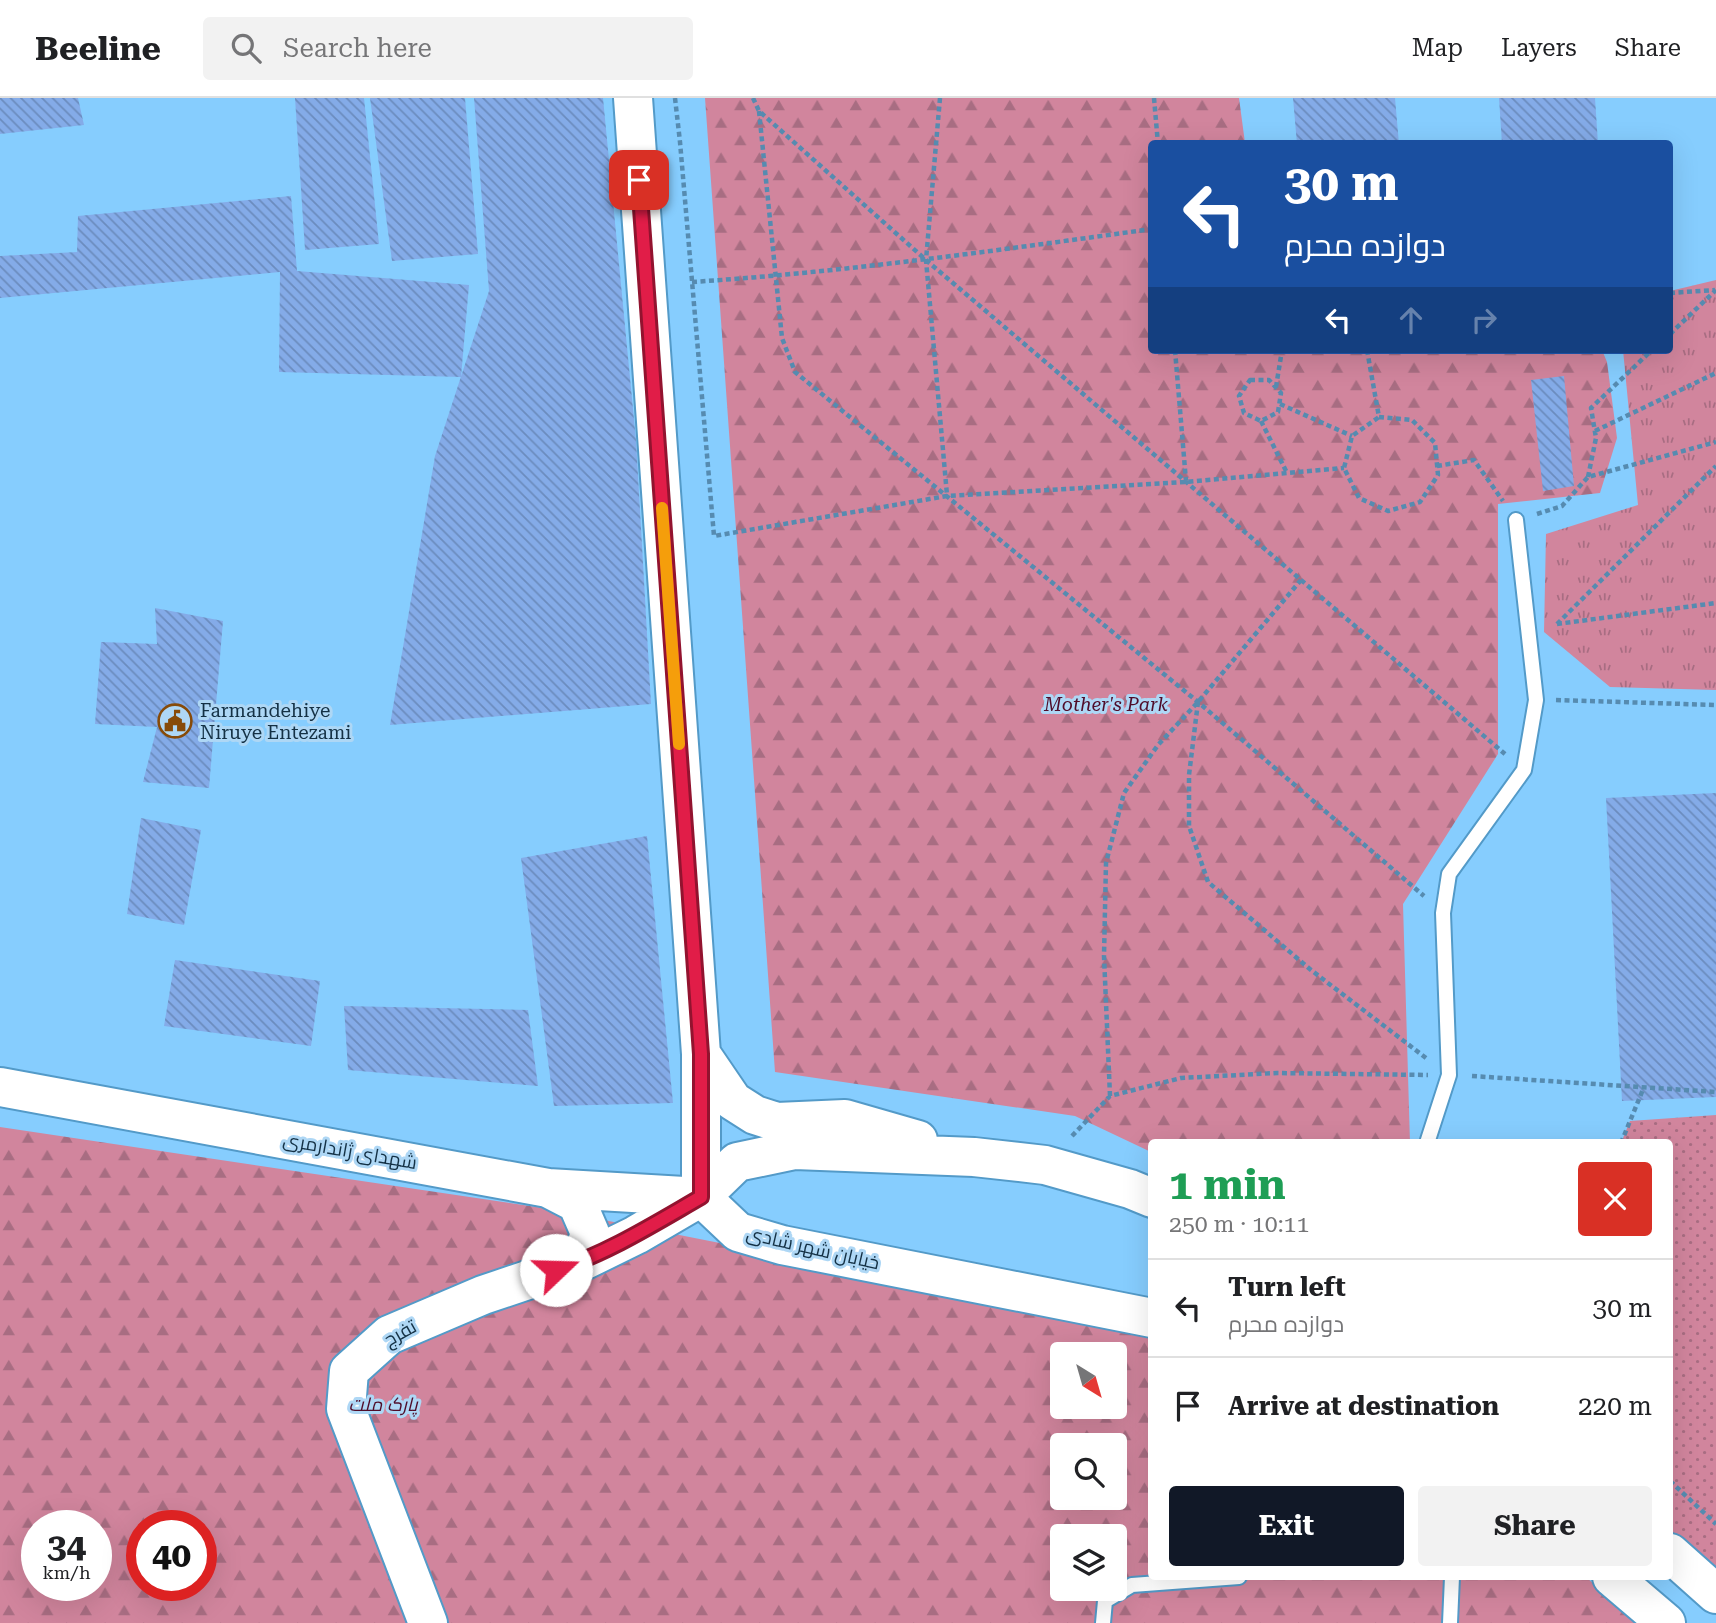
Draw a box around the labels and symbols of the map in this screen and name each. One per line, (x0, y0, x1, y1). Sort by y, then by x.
pin (609, 150, 669, 210)
park label: Mother's Park (1043, 693, 1169, 716)
place label: Farmandehiye Niruye Entezami (200, 699, 351, 744)
public building icon: Farmandehiye Niruye Entezami (156, 702, 194, 740)
street label: شهدای ژاندارمری (281, 1128, 419, 1174)
street label: خیابان شهر شادی (744, 1221, 882, 1275)
position arrow (519, 1233, 593, 1307)
street label: تفرج (380, 1315, 421, 1353)
north arrow (1050, 1342, 1127, 1419)
park label: پارک ملت (349, 1393, 418, 1417)
speed limit sign: 40 (126, 1510, 217, 1601)

